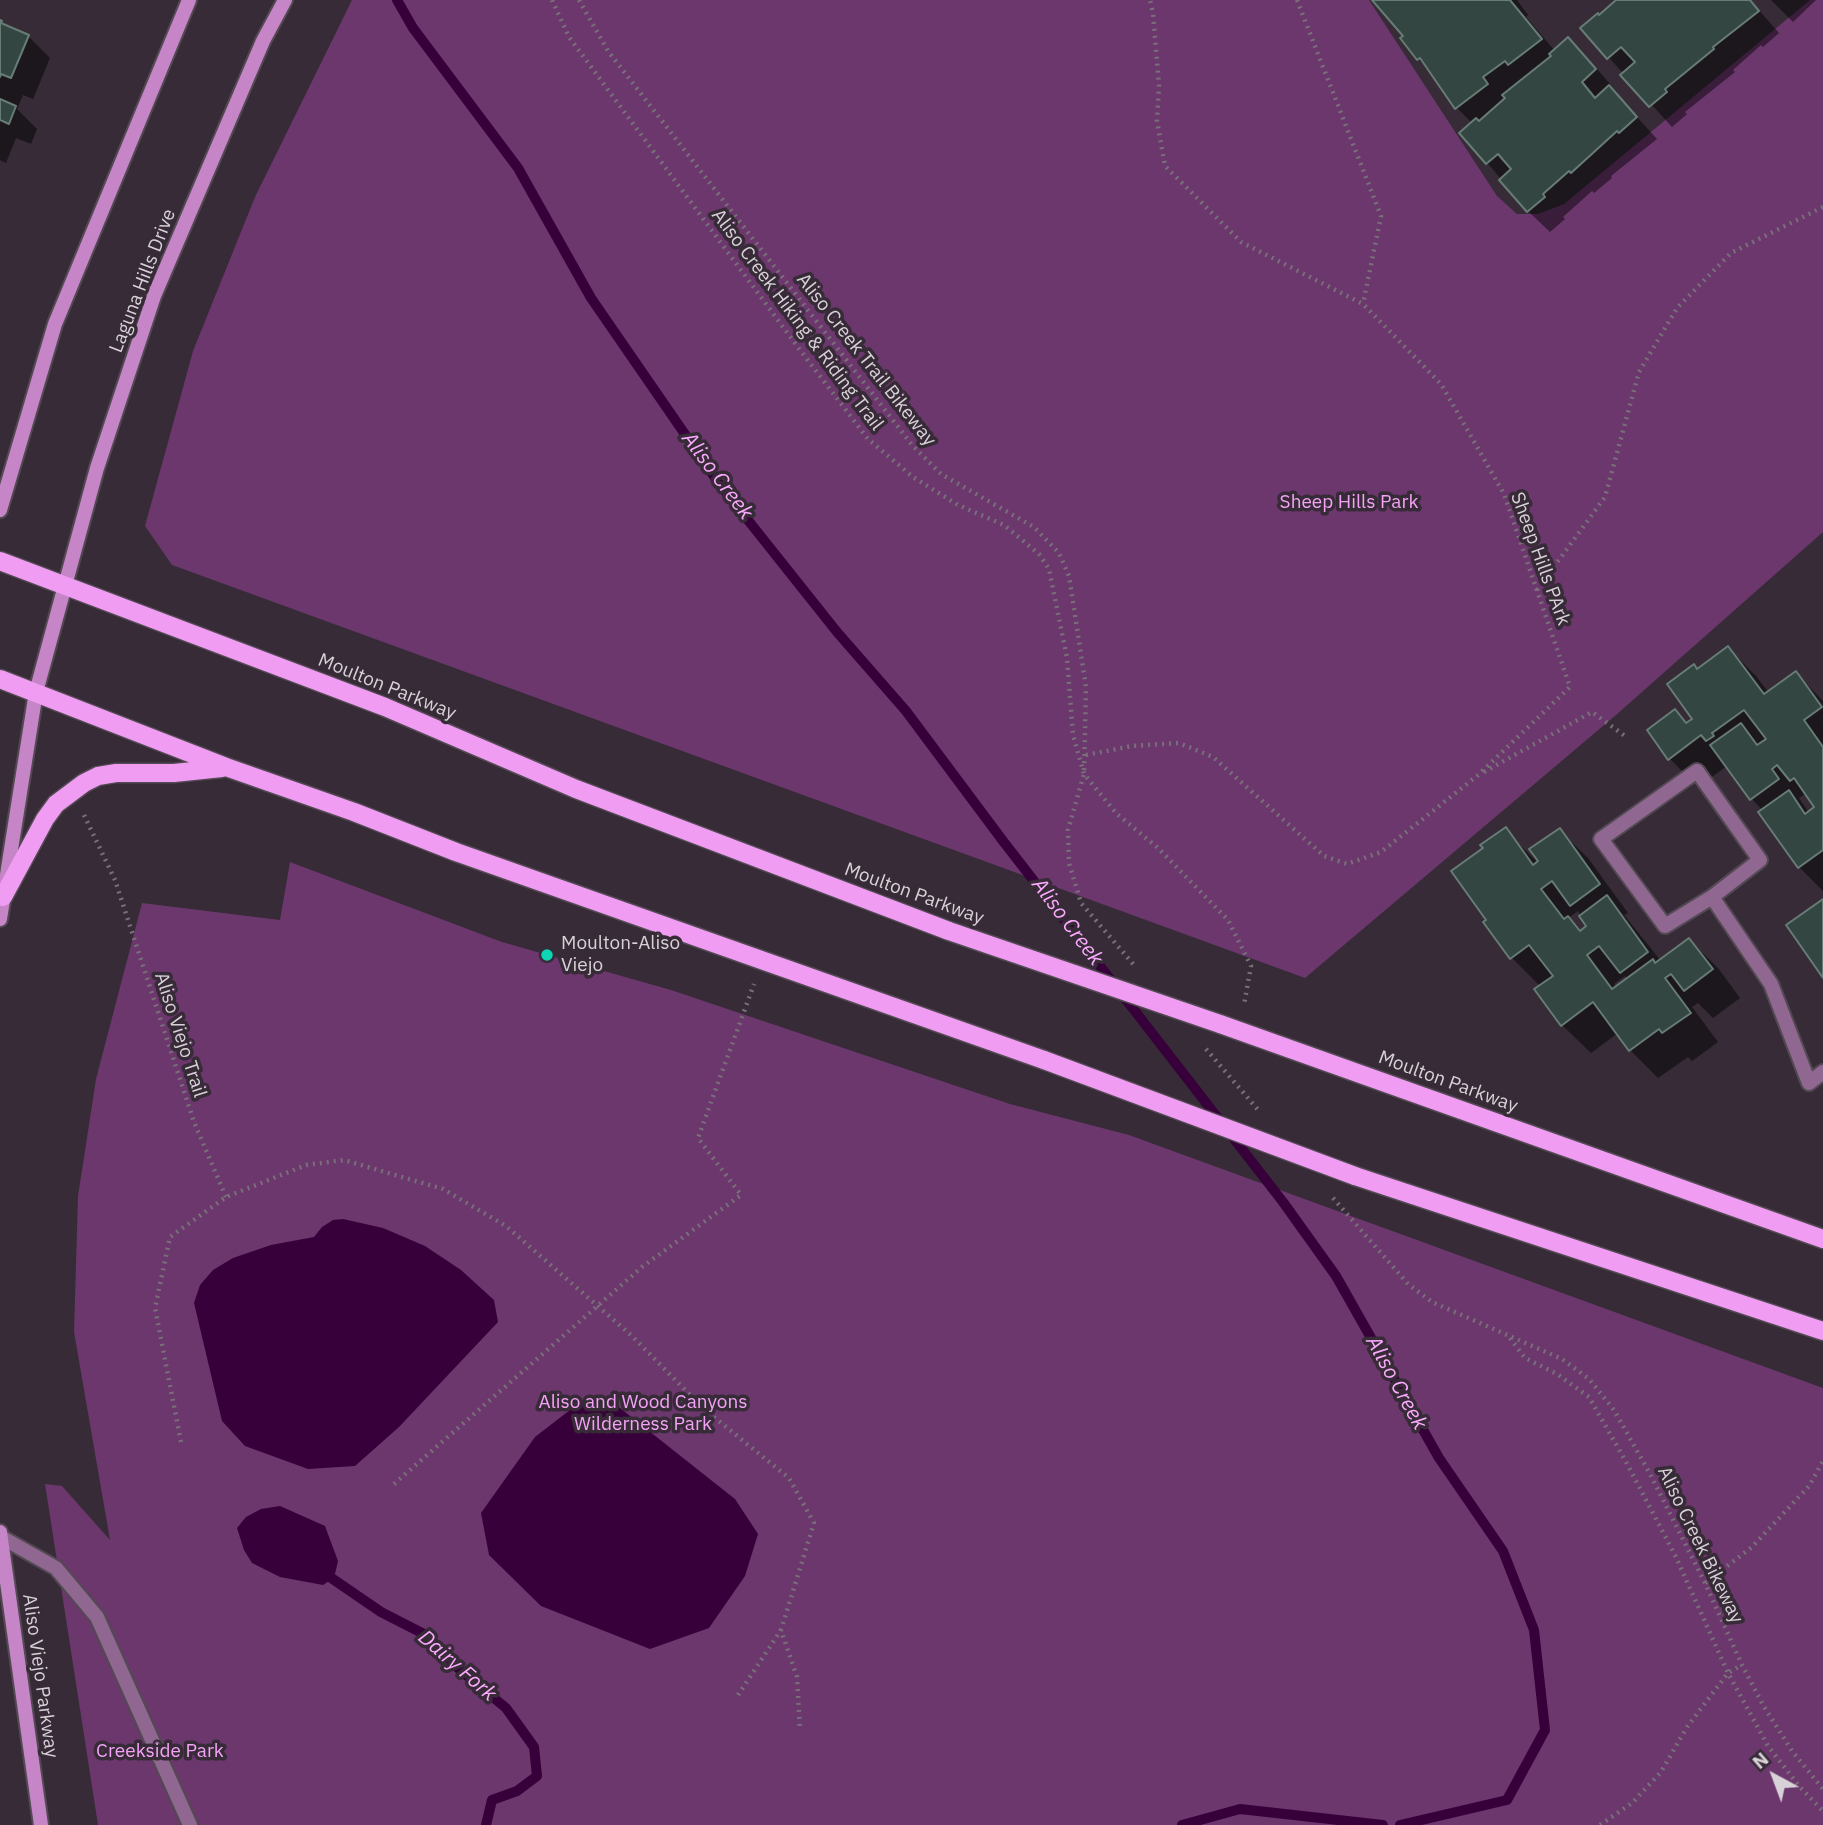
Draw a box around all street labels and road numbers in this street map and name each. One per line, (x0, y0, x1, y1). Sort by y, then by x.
street label: Aliso Creek Hiking & Riding Trail (706, 205, 888, 435)
street label: Laguna Hills Drive (105, 206, 181, 356)
street label: Aliso Creek Trail Bikeway (791, 269, 941, 451)
street label: Sheep Hills PArk (1505, 489, 1575, 629)
street label: Moulton Parkway (315, 649, 459, 725)
street label: Moulton Parkway (841, 858, 987, 930)
street label: Aliso Viejo Trail (149, 970, 211, 1100)
street label: Moulton Parkway (1375, 1046, 1521, 1118)
street label: Aliso Creek Bikeway (1652, 1463, 1748, 1627)
street label: Aliso Viejo Parkway (17, 1592, 63, 1760)

